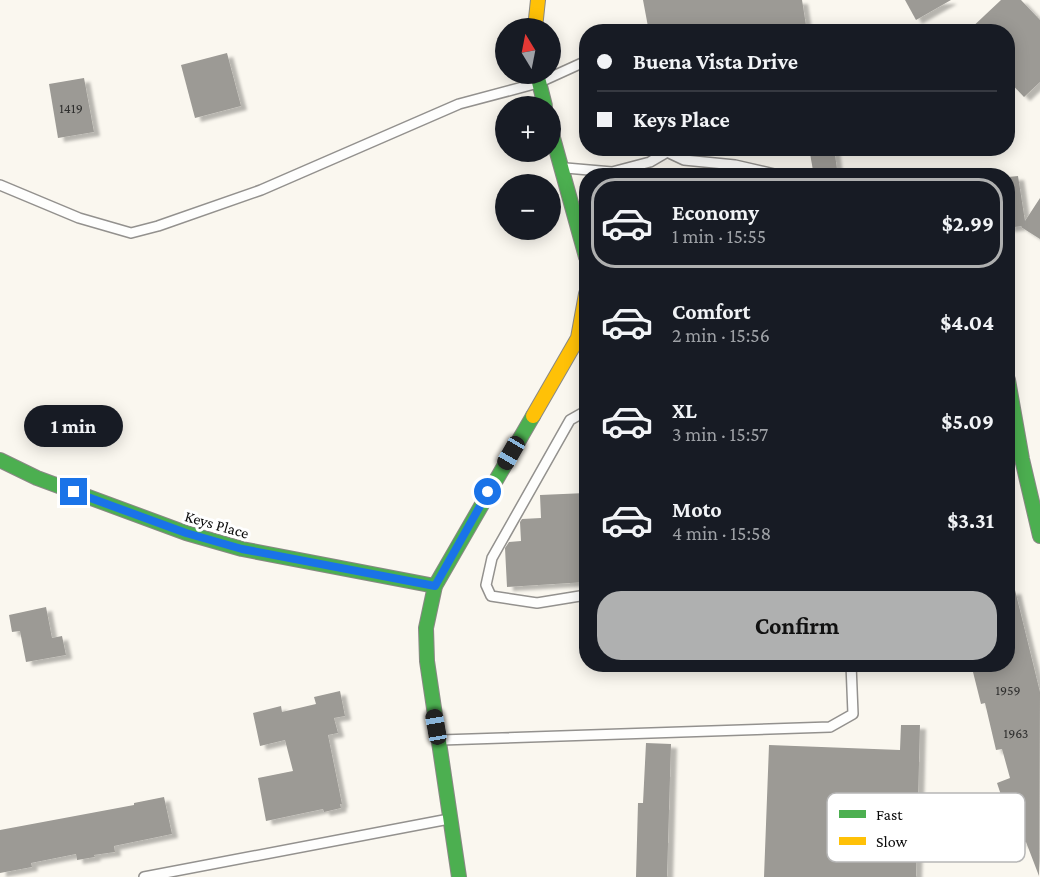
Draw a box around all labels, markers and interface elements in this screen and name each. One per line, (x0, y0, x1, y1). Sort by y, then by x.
north arrow (495, 18, 561, 84)
map controls (495, 18, 561, 240)
text: Buena Vista Drive (633, 49, 798, 74)
button: + (495, 96, 561, 162)
house number: 1419 (59, 100, 83, 116)
text: Keys Place (633, 107, 730, 132)
button: − (495, 174, 561, 240)
icon: car (600, 196, 654, 250)
text: Economy (672, 200, 759, 225)
text: $2.99 (942, 211, 994, 236)
text: 1 min · 15:55 (672, 225, 766, 247)
icon: car (600, 295, 654, 349)
text: Comfort (672, 299, 750, 324)
text: $4.04 (940, 310, 994, 335)
text: 2 min · 15:56 (672, 324, 770, 346)
icon: car (600, 394, 654, 448)
text: XL (672, 398, 697, 423)
callout: 1 min (25, 405, 124, 447)
text: $5.09 (941, 409, 994, 434)
text: 1 min (51, 415, 96, 437)
text: 3 min · 15:57 (672, 423, 768, 445)
car (494, 433, 528, 473)
route end (60, 478, 87, 505)
route start (474, 478, 501, 505)
icon: car (600, 493, 654, 547)
text: Moto (672, 497, 722, 522)
street label: Keys Place (183, 507, 251, 543)
text: $3.31 (947, 508, 994, 533)
text: 4 min · 15:58 (672, 522, 771, 544)
button: Confirm (597, 591, 997, 660)
house number: 1959 (995, 682, 1021, 698)
car (424, 708, 448, 746)
house number: 1963 (1003, 725, 1029, 741)
legend (827, 793, 1025, 862)
text: Fast (876, 806, 903, 823)
text: Slow (876, 833, 908, 850)

